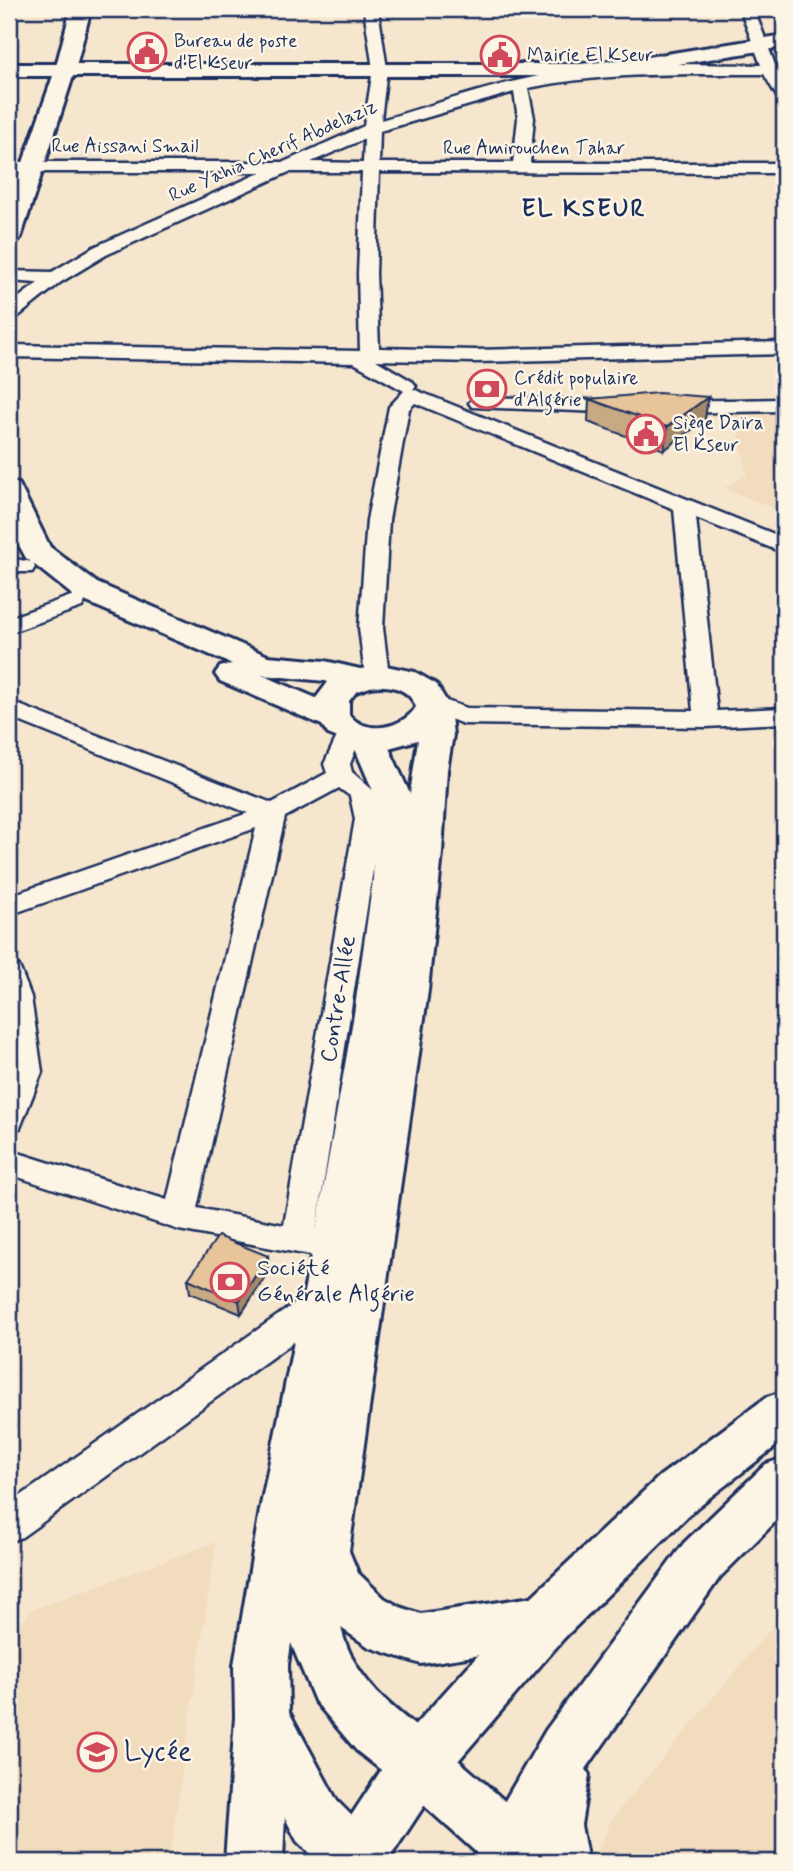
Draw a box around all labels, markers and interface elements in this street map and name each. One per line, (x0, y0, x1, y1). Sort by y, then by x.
place label: Bureau de poste d'El Kseur (174, 29, 297, 76)
public building icon: Bureau de poste d'El Kseur (126, 31, 168, 73)
public building icon: Mairie El Kseur (479, 34, 521, 76)
place label: Mairie El Kseur (527, 43, 653, 68)
street label: Rue Yahia Cherif Abdelaziz (165, 94, 381, 208)
street label: Rue Aissani Smail (51, 134, 199, 159)
street label: Rue Amirouchen Tahar (443, 136, 625, 161)
district label: EL KSEUR (521, 194, 647, 225)
place label: Crédit populaire d'Algérie (514, 366, 638, 416)
bank icon: Crédit populaire d'Algérie (466, 368, 508, 410)
place label: Siège Daïra El Kseur (673, 411, 764, 458)
public building icon: Siège Daïra El Kseur (625, 413, 667, 455)
street label: Contre-Allée (314, 933, 364, 1065)
place label: Société Générale Algérie (257, 1254, 415, 1312)
bank icon: Société Générale Algérie (209, 1261, 251, 1303)
school or university icon: Lycée (76, 1731, 118, 1773)
place label: Lycée (124, 1734, 192, 1771)

